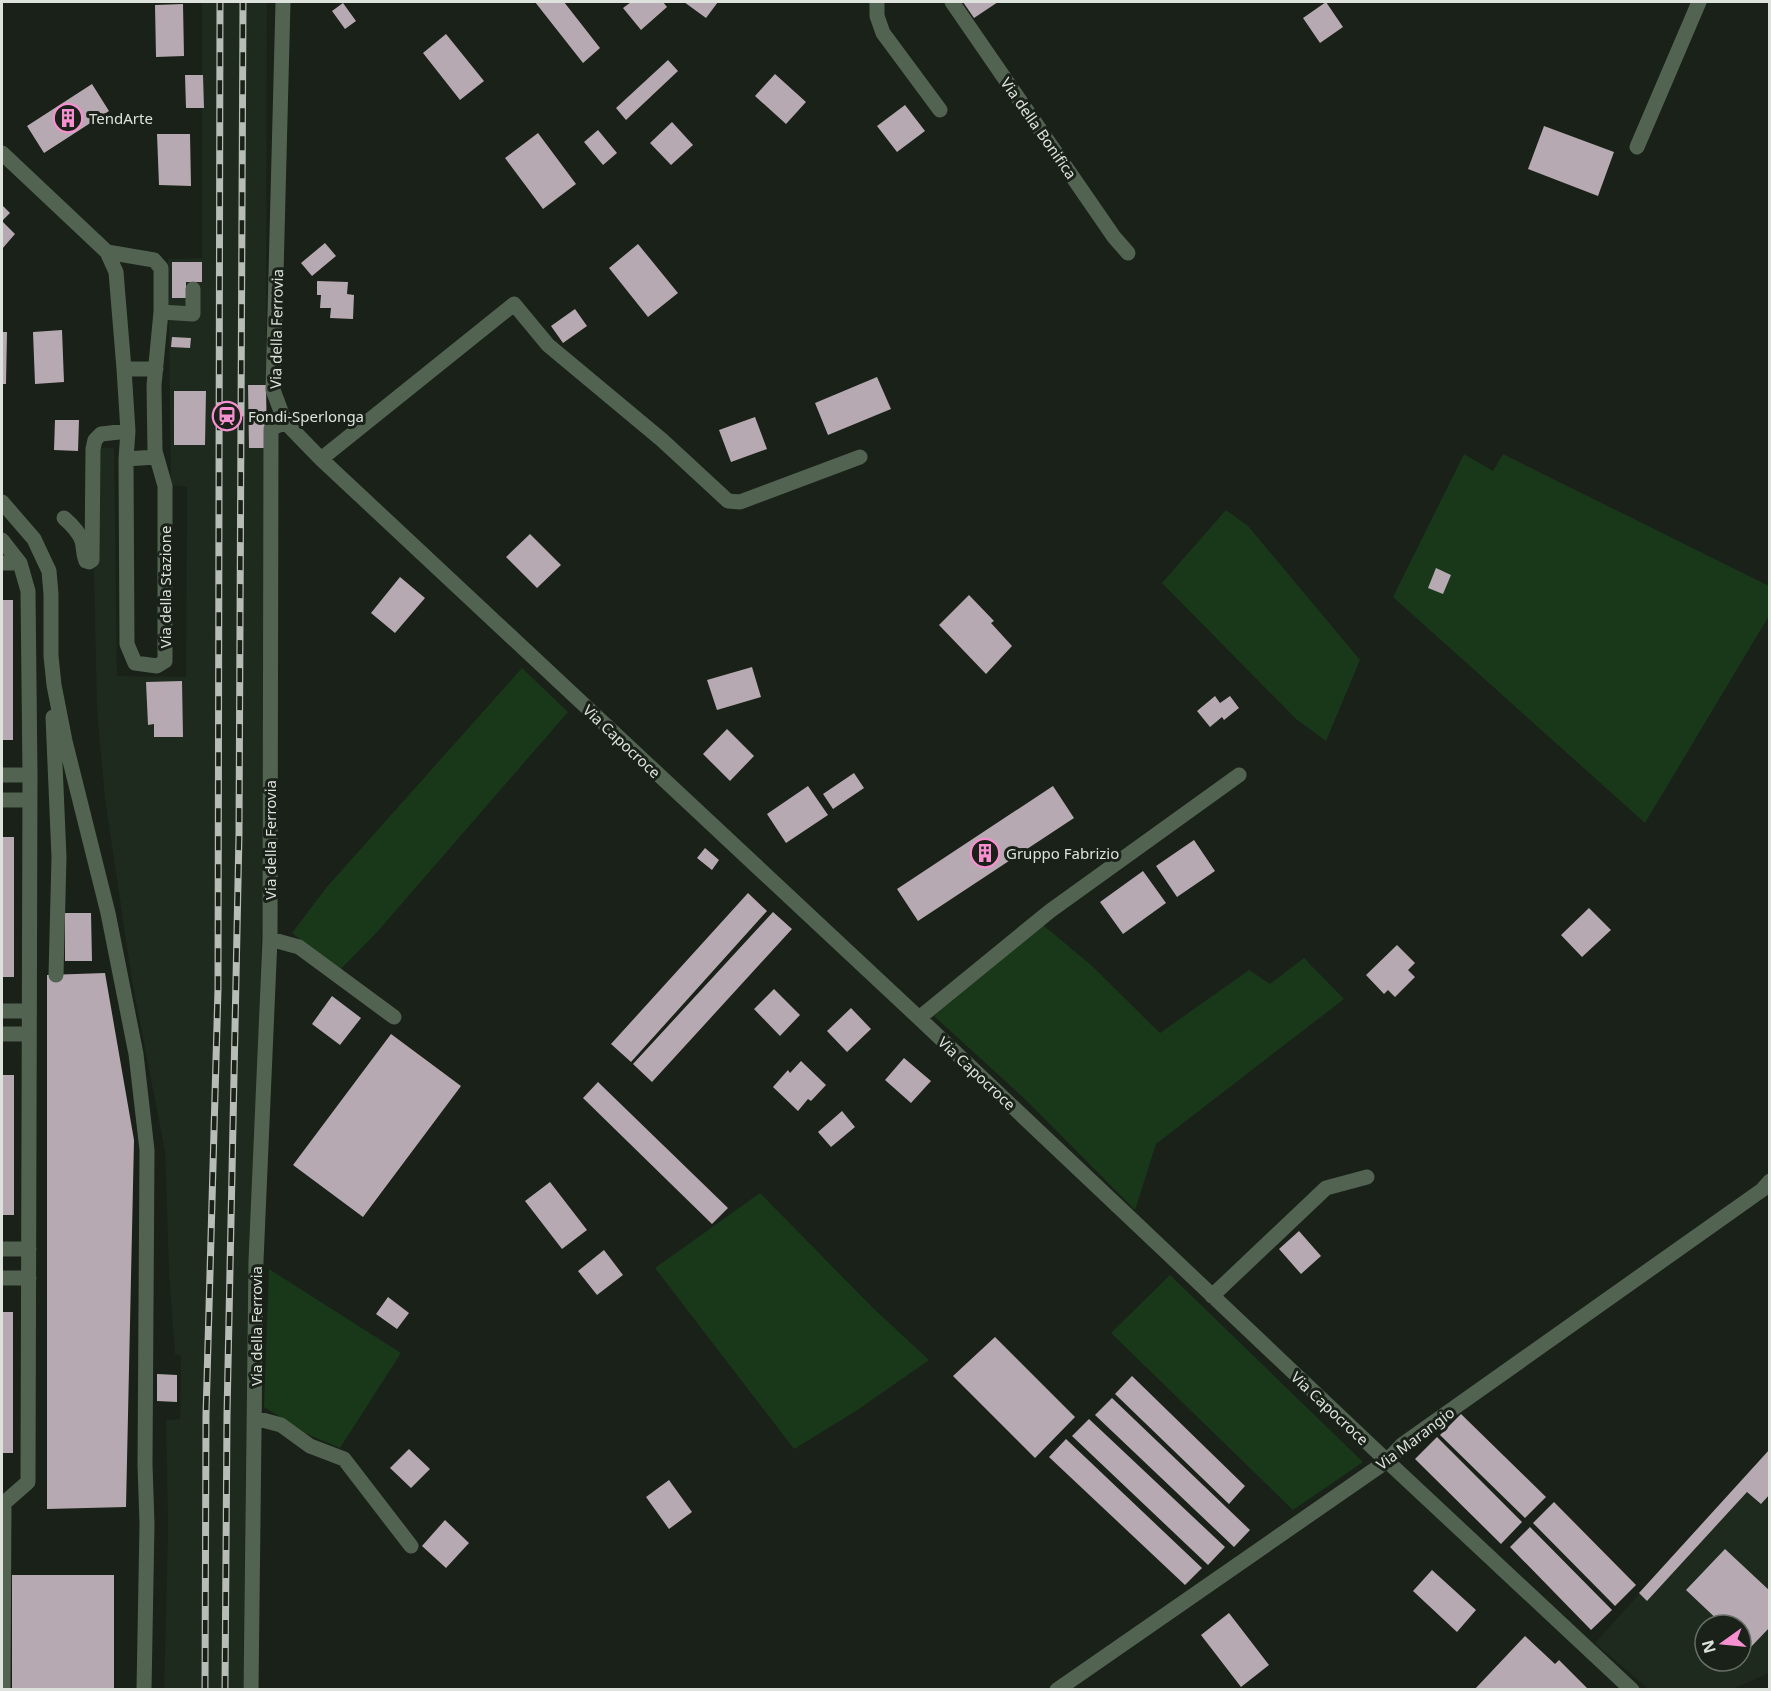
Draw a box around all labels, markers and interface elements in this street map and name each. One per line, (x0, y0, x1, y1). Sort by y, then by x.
street label: Via della Bonifica (997, 73, 1081, 183)
building icon: TendArte (52, 102, 84, 134)
place label: TendArte (89, 108, 153, 128)
street label: Via della Ferrovia (265, 269, 287, 389)
station icon: Fondi-Sperlonga (211, 400, 243, 432)
place label: Fondi-Sperlonga (248, 406, 364, 426)
street label: Via della Stazione (155, 526, 175, 648)
street label: Via Capocroce (579, 700, 665, 782)
street label: Via della Ferrovia (260, 780, 280, 900)
building icon: Gruppo Fabrizio (969, 837, 1001, 869)
place label: Gruppo Fabrizio (1006, 843, 1119, 863)
street label: Via Capocroce (934, 1032, 1020, 1114)
street label: Via della Ferrovia (246, 1266, 266, 1386)
street label: Via Capocroce (1287, 1367, 1373, 1449)
street label: Via Marangio (1372, 1402, 1458, 1474)
north arrow (1693, 1613, 1753, 1673)
text: N (1696, 1638, 1721, 1656)

